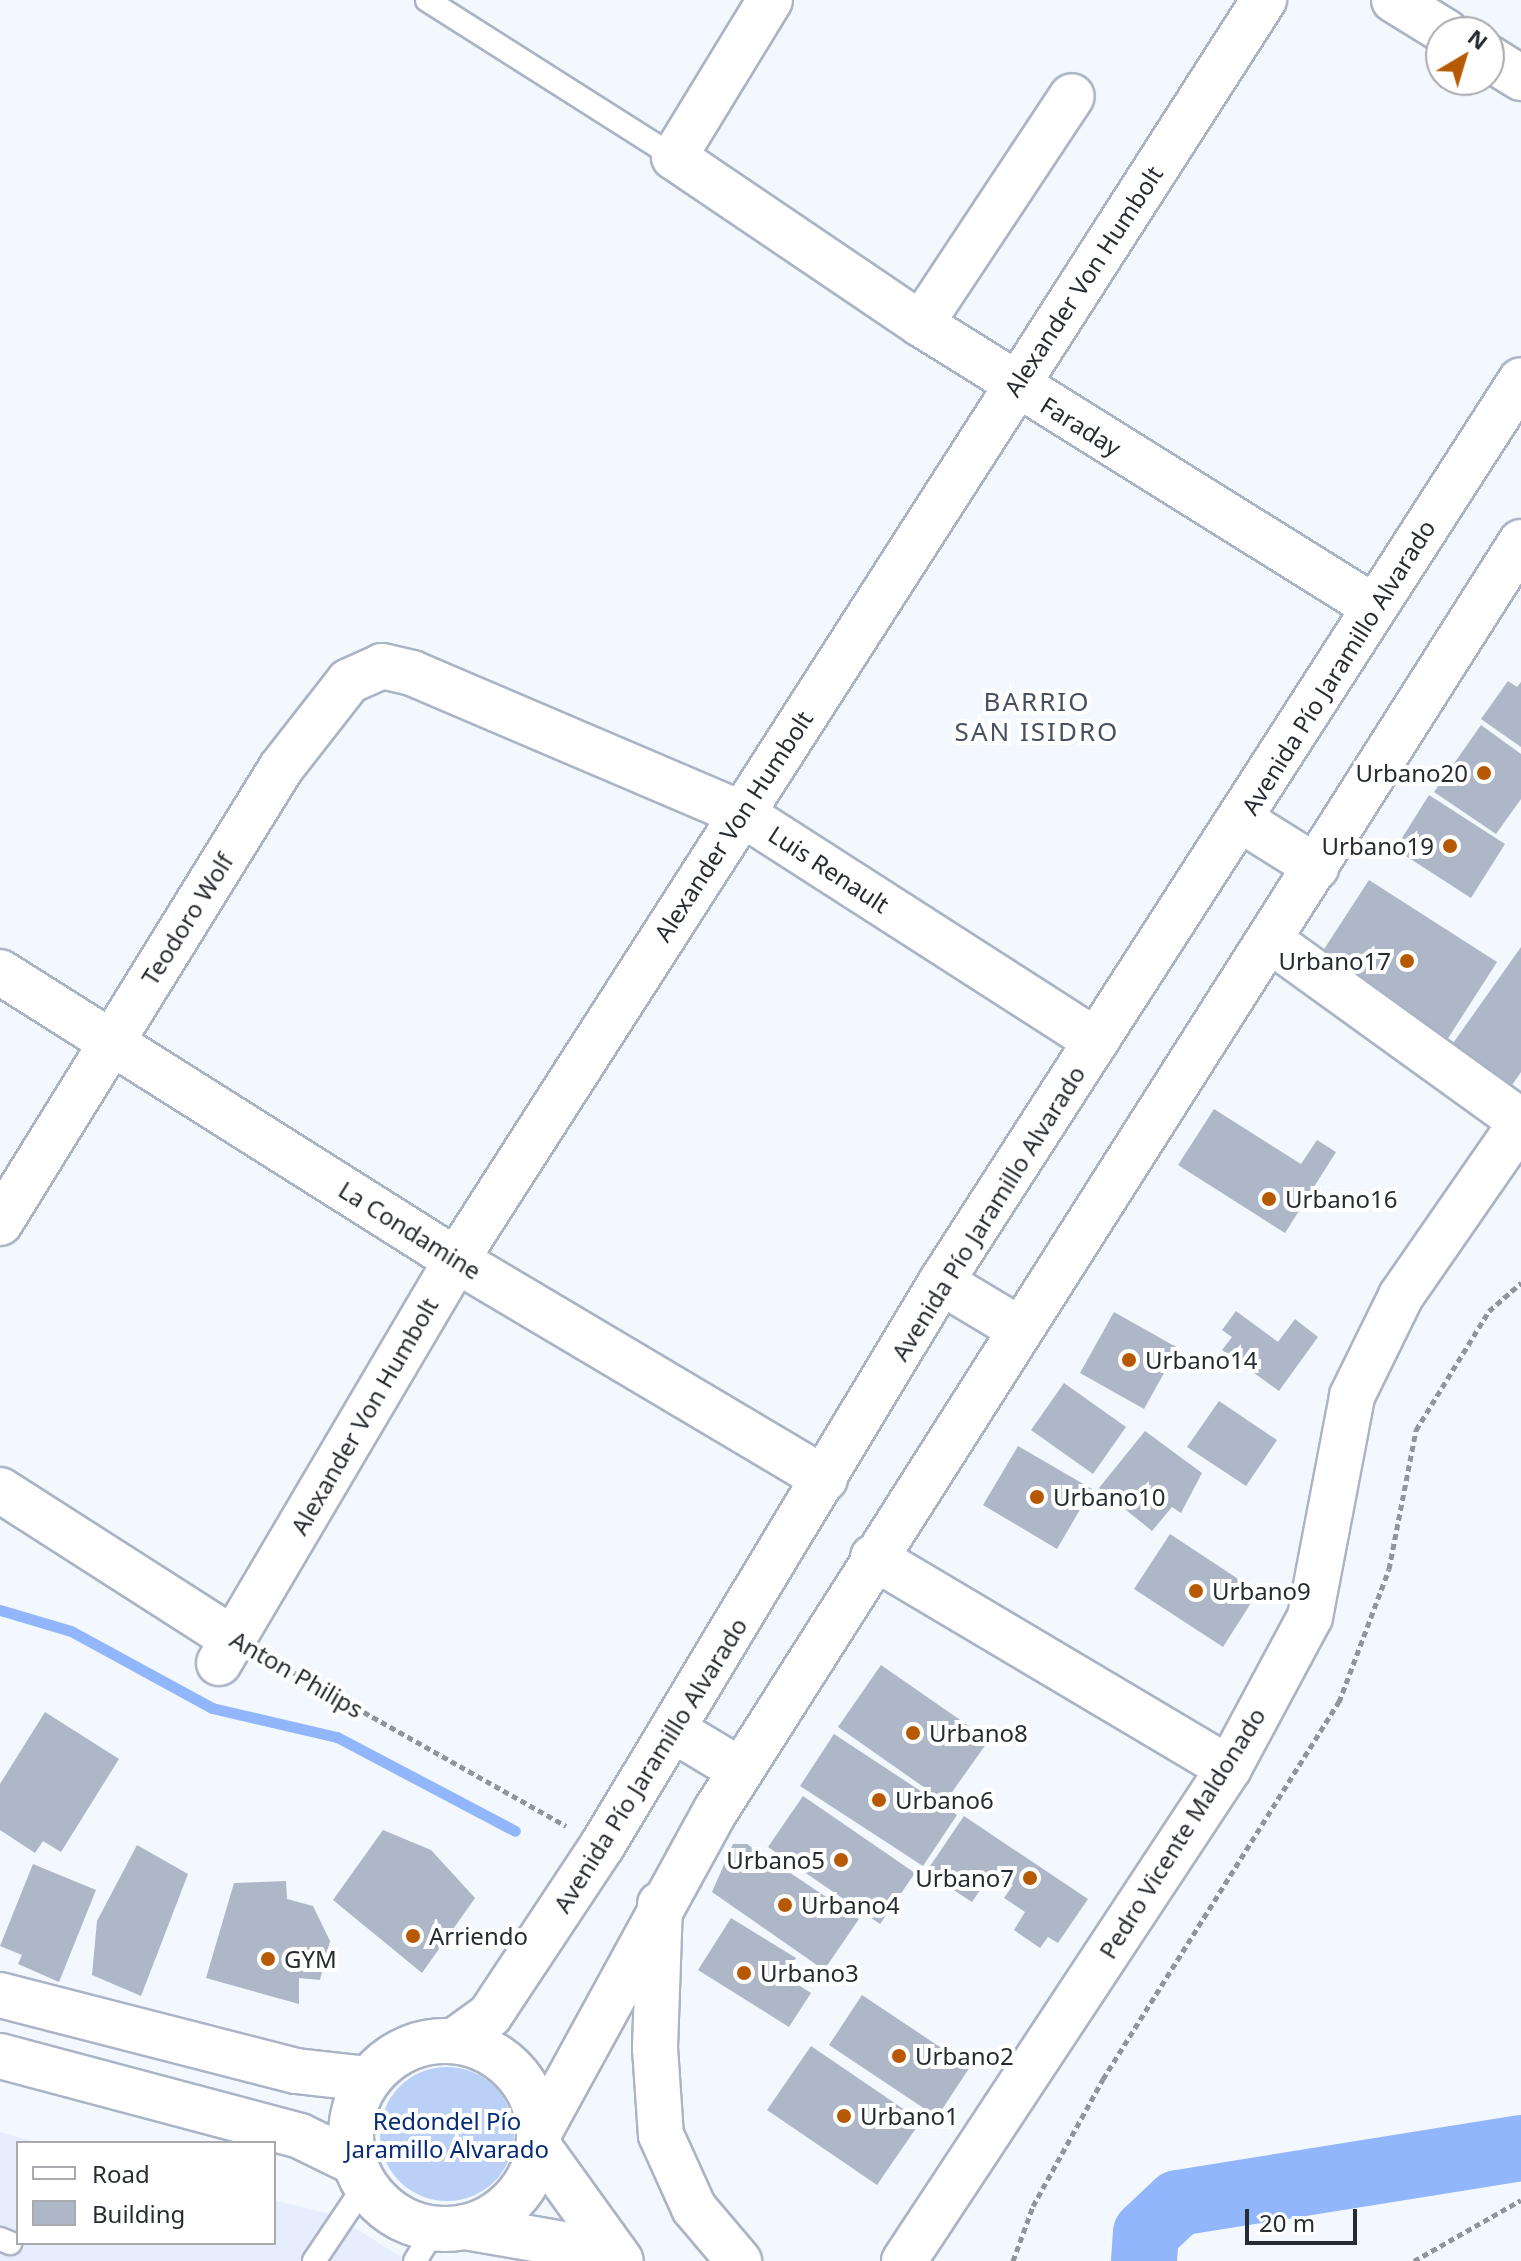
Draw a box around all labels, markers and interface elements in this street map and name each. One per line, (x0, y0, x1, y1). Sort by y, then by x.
north arrow (1425, 16, 1505, 96)
text: N (1462, 21, 1495, 56)
street label: Alexander Von Humbolt (998, 160, 1168, 402)
street label: Faraday (1036, 390, 1126, 462)
street label: Avenida Pío Jaramillo Alvarado (1235, 514, 1441, 820)
district label: BARRIO SAN ISIDRO (955, 686, 1119, 748)
street label: Alexander Von Humbolt (648, 705, 818, 947)
place label: Urbano20 (1356, 759, 1468, 787)
marker: Urbano20 (1475, 764, 1493, 782)
street label: Luis Renault (763, 819, 895, 919)
place label: Urbano19 (1322, 832, 1434, 860)
marker: Urbano19 (1441, 837, 1459, 855)
street label: Teodoro Wolf (135, 848, 239, 990)
place label: Urbano17 (1279, 947, 1391, 975)
marker: Urbano17 (1398, 952, 1416, 970)
street label: Avenida Pío Jaramillo Alvarado (885, 1060, 1091, 1366)
street label: La Condamine (334, 1175, 486, 1285)
place label: Urbano16 (1285, 1185, 1397, 1213)
marker: Urbano16 (1260, 1190, 1278, 1208)
street label: Alexander Von Humbolt (284, 1292, 444, 1540)
place label: Urbano14 (1145, 1346, 1257, 1374)
marker: Urbano14 (1120, 1351, 1138, 1369)
place label: Urbano10 (1053, 1483, 1165, 1511)
marker: Urbano10 (1028, 1488, 1046, 1506)
place label: Urbano9 (1212, 1577, 1311, 1605)
marker: Urbano9 (1187, 1582, 1205, 1600)
street label: Avenida Pío Jaramillo Alvarado (547, 1612, 753, 1918)
street label: Anton Philips (225, 1624, 369, 1724)
street label: Pedro Vicente Maldonado (1093, 1702, 1271, 1964)
place label: Urbano8 (929, 1719, 1028, 1747)
marker: Urbano8 (904, 1724, 922, 1742)
place label: Urbano6 (895, 1786, 994, 1814)
marker: Urbano6 (870, 1791, 888, 1809)
place label: Urbano5 (726, 1846, 825, 1874)
marker: Urbano5 (832, 1851, 850, 1869)
place label: Urbano7 (915, 1864, 1014, 1892)
marker: Urbano7 (1021, 1869, 1039, 1887)
place label: Urbano4 (801, 1891, 900, 1919)
marker: Urbano4 (776, 1896, 794, 1914)
place label: Arriendo (429, 1922, 528, 1950)
marker: Arriendo (404, 1927, 422, 1945)
place label: GYM (284, 1945, 337, 1973)
marker: GYM (259, 1950, 277, 1968)
place label: Urbano3 (760, 1959, 859, 1987)
marker: Urbano3 (735, 1964, 753, 1982)
place label: Urbano2 (915, 2042, 1014, 2070)
marker: Urbano2 (890, 2047, 908, 2065)
place label: Urbano1 (860, 2102, 959, 2130)
park label: Redondel Pío Jaramillo Alvarado (345, 2107, 549, 2163)
marker: Urbano1 (835, 2107, 853, 2125)
legend (16, 2141, 276, 2245)
text: Road (92, 2157, 150, 2190)
scale bar (1249, 2193, 1361, 2243)
text: Building (92, 2197, 185, 2230)
text: 20 m (1259, 2206, 1315, 2239)

